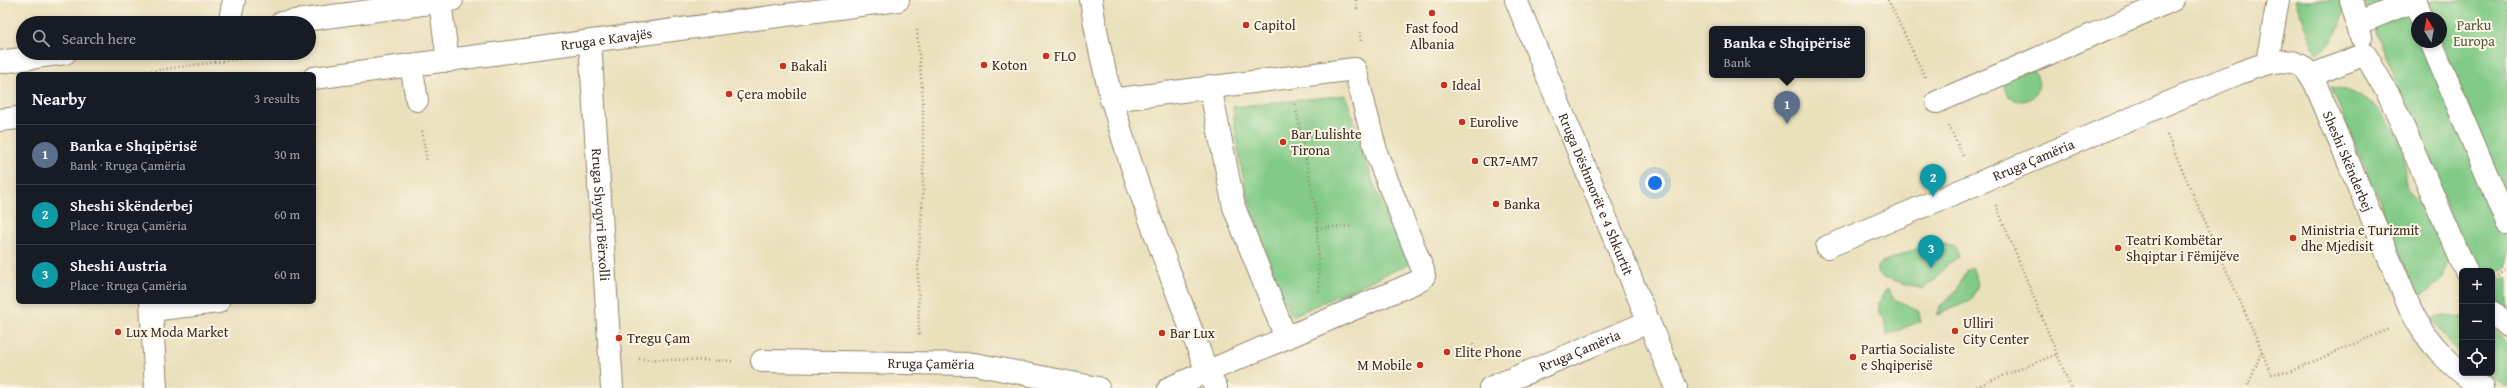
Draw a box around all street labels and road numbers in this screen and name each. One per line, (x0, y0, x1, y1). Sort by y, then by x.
street label: Rruga e Kavajës (560, 23, 653, 55)
street label: Sheshi Skënderbej (2318, 108, 2378, 215)
street label: Rruga Dëshmorët e 4 Shkurtit (1554, 110, 1639, 279)
street label: Rruga Çamëria (1990, 134, 2078, 186)
street label: Rruga Shyqyri Bërxolli (587, 148, 615, 282)
street label: Rruga Çamëria (1536, 325, 1624, 377)
street label: Rruga Çamëria (887, 353, 975, 374)

